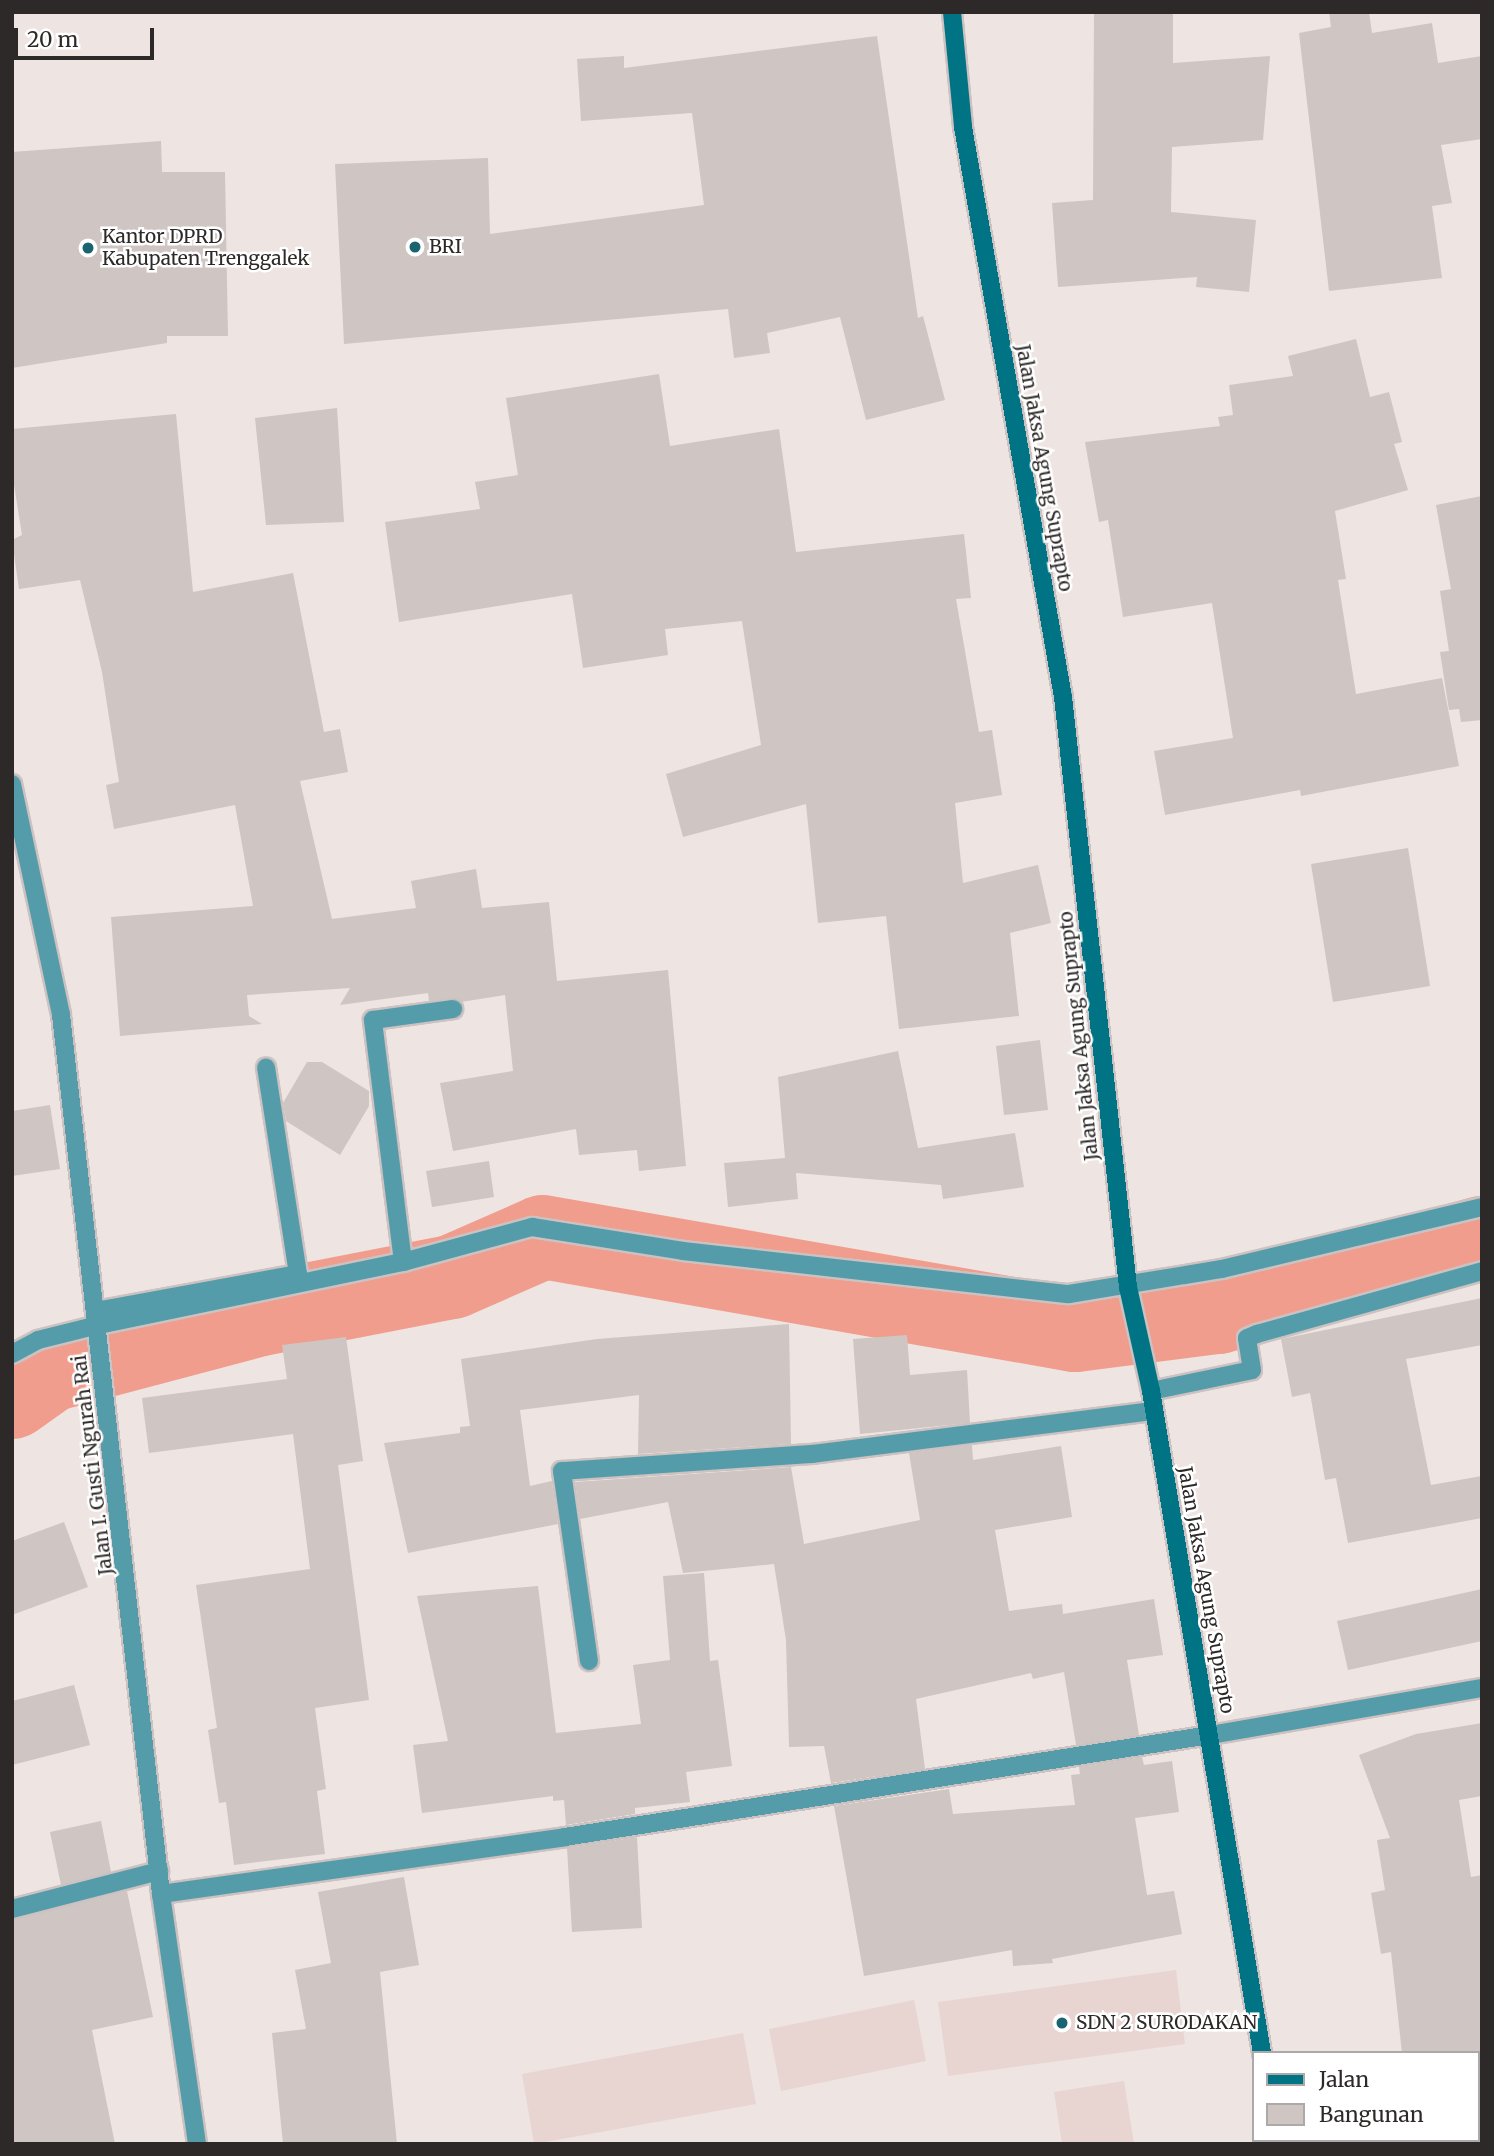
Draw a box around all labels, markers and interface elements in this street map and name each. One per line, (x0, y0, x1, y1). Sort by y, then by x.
scale bar (18, 14, 158, 58)
text: 20 m (27, 26, 78, 53)
place label: Kantor DPRD Kabupaten Trenggalek (102, 226, 309, 270)
place label: BRI (429, 236, 462, 258)
marker: BRI (407, 239, 423, 255)
marker: Kantor DPRD Kabupaten Trenggalek (80, 240, 96, 256)
street label: Jalan Jaksa Agung Suprapto (1011, 343, 1077, 593)
street label: Jalan Jaksa Agung Suprapto (1055, 910, 1103, 1162)
street label: Jalan I. Gusti Ngurah Rai (68, 1353, 118, 1577)
street label: Jalan Jaksa Agung Suprapto (1173, 1465, 1239, 1715)
place label: SDN 2 SURODAKAN (1076, 2012, 1257, 2034)
marker: SDN 2 SURODAKAN (1054, 2015, 1070, 2031)
legend (1252, 2051, 1480, 2142)
text: Jalan (1319, 2066, 1369, 2093)
text: Bangunan (1319, 2101, 1424, 2128)

